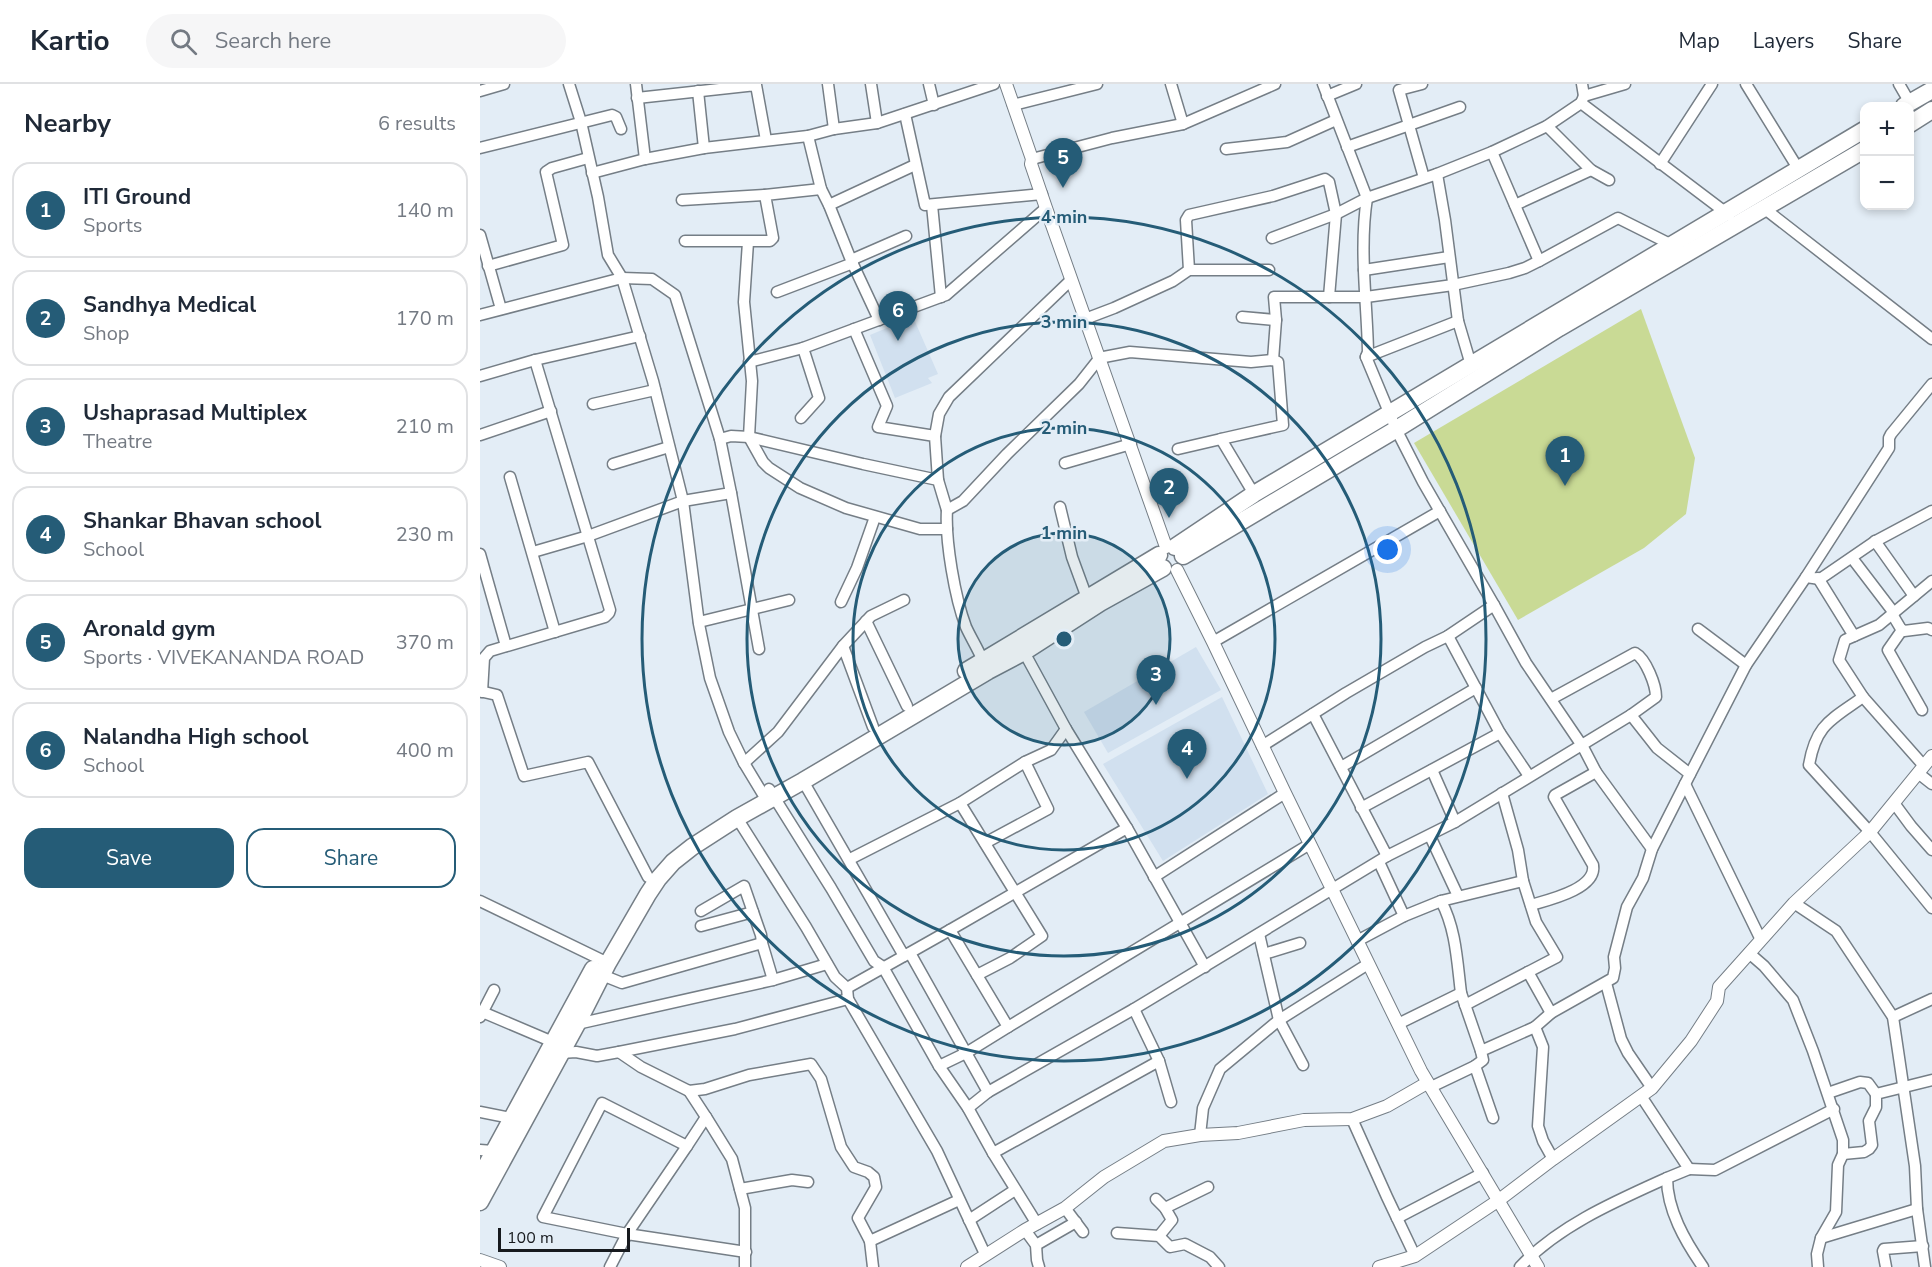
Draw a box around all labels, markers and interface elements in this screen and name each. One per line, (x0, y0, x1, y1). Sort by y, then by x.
search box (146, 14, 566, 68)
text: Kartio (30, 22, 110, 60)
icon: search (167, 25, 200, 58)
text: Search here (215, 26, 331, 56)
text: Map (1678, 27, 1720, 55)
text: Layers (1753, 27, 1814, 55)
text: Share (1847, 27, 1902, 55)
map controls (1860, 102, 1914, 210)
button: + (1860, 102, 1914, 156)
text: Nearby (24, 106, 111, 141)
text: 6 results (378, 110, 456, 137)
pin: 5 (1044, 138, 1082, 188)
button: − (1860, 156, 1914, 210)
text: ITI Ground (83, 182, 191, 212)
text: 1 (40, 197, 52, 224)
text: 140 m (396, 197, 454, 224)
text: 4 min (1041, 205, 1087, 229)
text: Sports (83, 212, 142, 239)
text: Sandhya Medical (83, 290, 256, 320)
pin: 6 (878, 292, 918, 341)
text: 2 (40, 305, 52, 332)
text: 170 m (396, 305, 454, 332)
text: 3 min (1041, 310, 1087, 334)
text: Shop (83, 320, 129, 347)
text: Ushaprasad Multiplex (83, 398, 307, 428)
text: 3 (40, 413, 52, 440)
text: 210 m (396, 413, 454, 440)
text: 2 min (1041, 416, 1087, 440)
text: Theatre (83, 428, 152, 455)
pin: 1 (1546, 436, 1584, 486)
pin: 2 (1150, 468, 1188, 518)
text: Shankar Bhavan school (83, 506, 321, 536)
text: 4 (40, 521, 52, 548)
text: 230 m (396, 521, 454, 548)
text: 1 min (1041, 521, 1087, 545)
your location (1373, 535, 1402, 564)
text: School (83, 536, 144, 563)
text: Aronald gym (83, 614, 216, 644)
text: 5 (40, 629, 52, 656)
text: 370 m (396, 629, 454, 656)
centre of rings (1054, 629, 1074, 649)
text: Sports · VIVEKANANDA ROAD (83, 644, 364, 671)
pin: 3 (1136, 656, 1176, 705)
text: Nalandha High school (83, 722, 309, 752)
pin: 4 (1168, 730, 1206, 779)
text: 6 (40, 737, 52, 764)
text: 400 m (396, 737, 454, 764)
text: School (83, 752, 144, 779)
button: Save (24, 828, 234, 888)
button: Share (246, 828, 456, 888)
scale bar (498, 1225, 630, 1252)
text: 100 m (507, 1227, 554, 1249)

